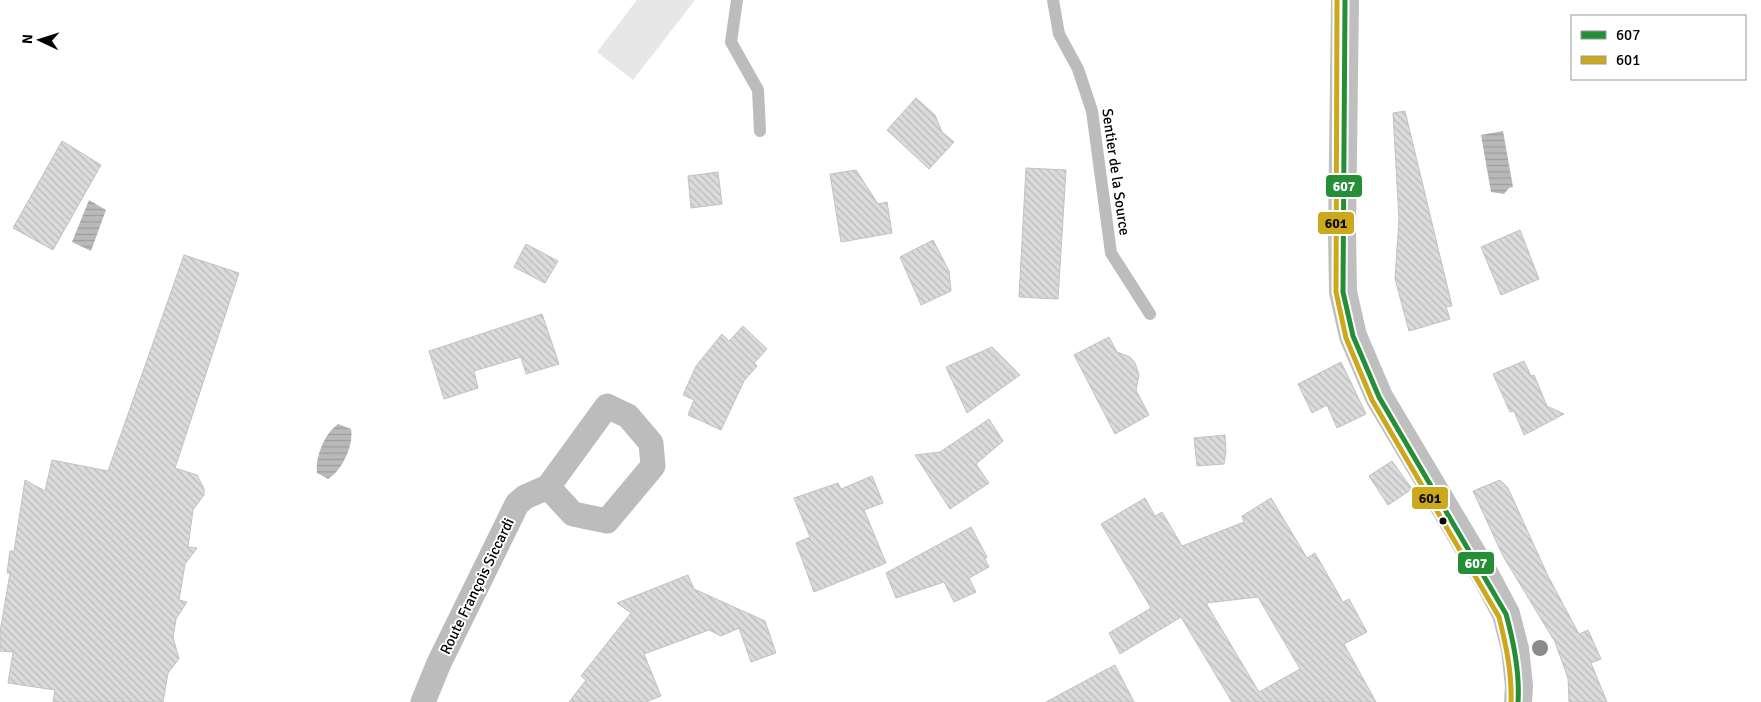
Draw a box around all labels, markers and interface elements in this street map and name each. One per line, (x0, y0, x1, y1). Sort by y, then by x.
north arrow (15, 15, 65, 65)
legend (1571, 15, 1746, 80)
text: 607 (1616, 26, 1640, 44)
text: N (19, 34, 36, 45)
text: 601 (1616, 51, 1640, 69)
street label: Sentier de la Source (1098, 107, 1134, 237)
line badge: 607 (1325, 174, 1363, 198)
text: 607 (1333, 178, 1356, 195)
line badge: 601 (1317, 211, 1355, 235)
text: 601 (1325, 215, 1348, 232)
line badge: 601 (1411, 486, 1449, 510)
text: 601 (1419, 490, 1442, 507)
street label: Route François Siccardi (436, 515, 518, 657)
unlabelled marker (1438, 516, 1448, 526)
line badge: 607 (1457, 551, 1495, 575)
text: 607 (1465, 555, 1488, 572)

